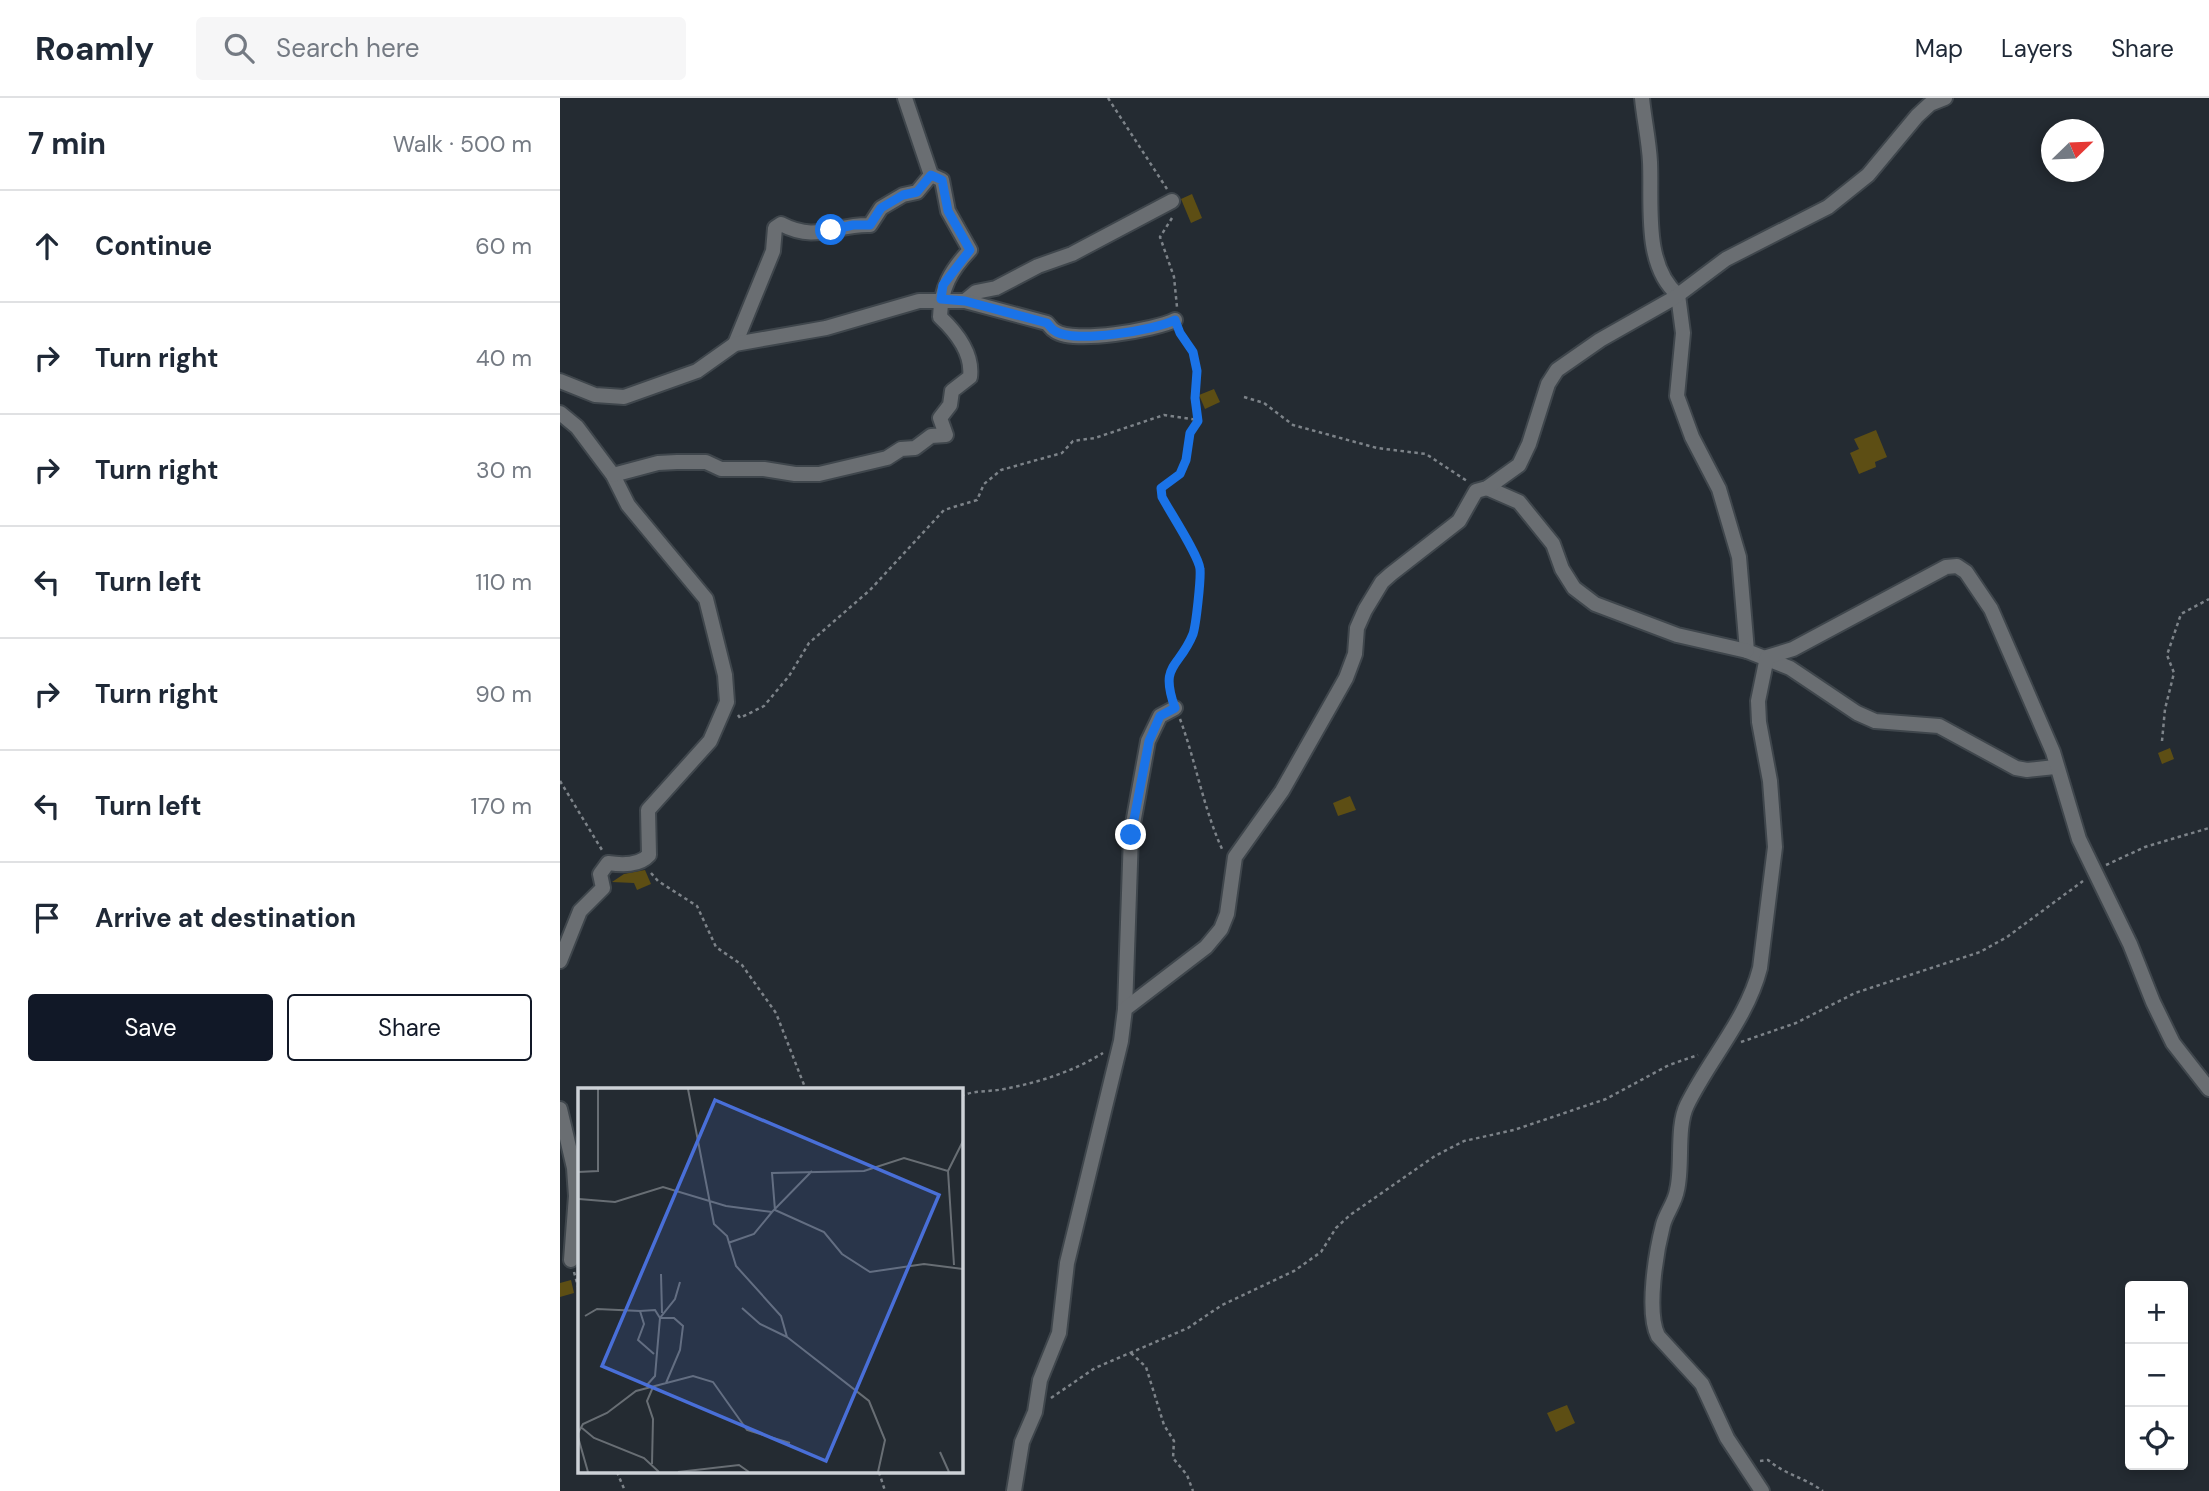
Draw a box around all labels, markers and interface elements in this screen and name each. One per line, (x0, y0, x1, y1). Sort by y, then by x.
search box (196, 17, 686, 80)
text: Roamly (35, 27, 154, 70)
icon: search (220, 29, 258, 67)
text: Search here (276, 31, 420, 65)
text: Map (1915, 33, 1963, 64)
text: Layers (2001, 33, 2073, 64)
text: Share (2111, 33, 2174, 64)
north arrow (2041, 119, 2104, 182)
text: 7 min (28, 124, 106, 163)
text: Walk · 500 m (393, 129, 532, 159)
route start (815, 214, 846, 245)
icon: ahead (28, 227, 66, 265)
text: Continue (95, 229, 212, 263)
text: 60 m (475, 231, 532, 261)
icon: right (28, 339, 66, 377)
text: Turn right (95, 341, 219, 375)
text: 40 m (476, 343, 532, 373)
icon: right (28, 451, 66, 489)
text: Turn right (95, 453, 219, 487)
text: 30 m (476, 455, 532, 485)
icon: left (28, 563, 66, 601)
text: Turn left (95, 565, 202, 599)
text: 110 m (475, 567, 532, 597)
icon: right (28, 675, 66, 713)
text: Turn right (95, 677, 219, 711)
text: 90 m (475, 679, 532, 709)
icon: left (28, 787, 66, 825)
text: Turn left (95, 789, 202, 823)
text: 170 m (471, 791, 532, 821)
route end (1115, 819, 1146, 850)
icon: arrive (28, 899, 66, 937)
text: Arrive at destination (95, 901, 356, 935)
button: Save (28, 994, 273, 1061)
button: Share (287, 994, 532, 1061)
inset map (578, 1088, 962, 1474)
map controls (2125, 1281, 2188, 1470)
button: + (2125, 1281, 2188, 1344)
button: − (2125, 1344, 2188, 1407)
button: locate (2125, 1407, 2188, 1470)

